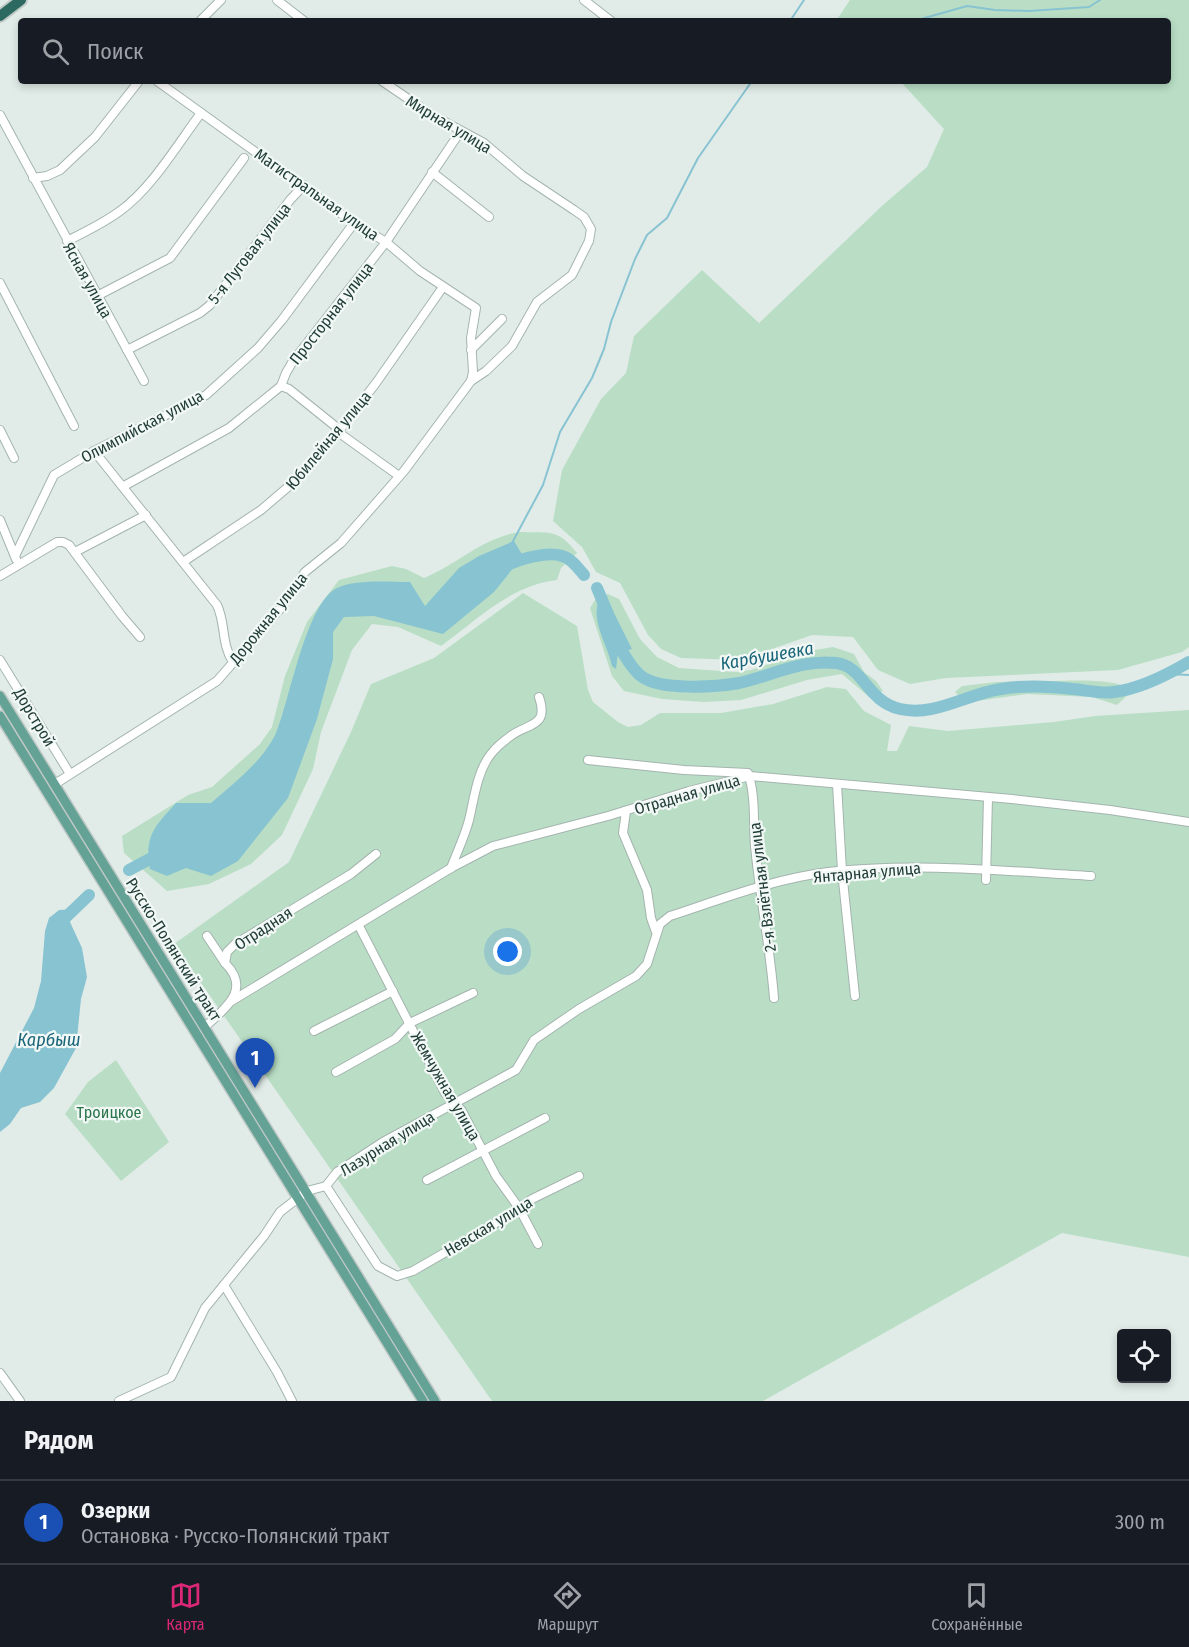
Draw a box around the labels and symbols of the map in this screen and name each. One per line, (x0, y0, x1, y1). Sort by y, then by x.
street label: Мирная улица (402, 91, 495, 158)
street label: Магистральная улица (251, 144, 383, 245)
street label: 5-я Луговая улица (204, 199, 295, 308)
street label: Ясная улица (59, 239, 116, 322)
street label: Просторная улица (286, 258, 377, 368)
street label: Олимпийская улица (78, 386, 207, 467)
street label: Юбилейная улица (282, 387, 375, 493)
street label: Дорожная улица (225, 569, 311, 669)
water label: Карбушевка (719, 637, 815, 675)
street label: Дорстрой (9, 684, 59, 750)
street label: Отрадная улица (632, 770, 742, 819)
street label: 2-я Взлётная улица (745, 821, 780, 953)
street label: Янтарная улица (813, 858, 922, 887)
street label: Русско-Полянский тракт (122, 874, 226, 1025)
street label: Отрадная (231, 903, 296, 954)
your location (493, 937, 522, 966)
street label: Жемчужная улица (407, 1028, 485, 1144)
water label: Карбыш (17, 1029, 81, 1051)
pin: 1 (236, 1038, 274, 1088)
park label: Троицкое (76, 1103, 142, 1122)
street label: Лазурная улица (336, 1107, 438, 1180)
street label: Невская улица (441, 1193, 536, 1260)

